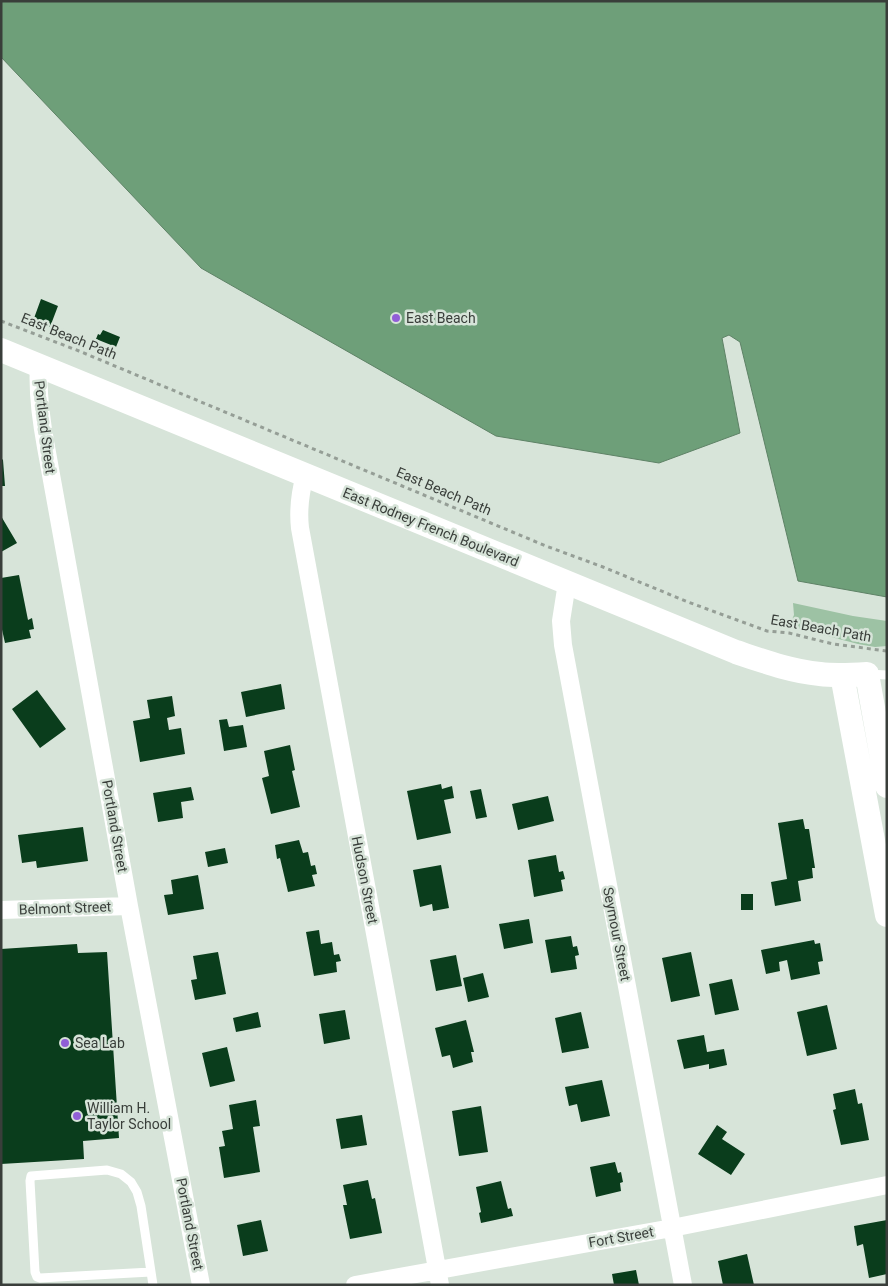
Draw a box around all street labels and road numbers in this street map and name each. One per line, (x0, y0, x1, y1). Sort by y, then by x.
street label: East Beach Path (19, 310, 119, 362)
street label: Portland Street (31, 380, 59, 475)
street label: East Beach Path (394, 464, 494, 518)
street label: East Rodney French Boulevard (341, 484, 521, 570)
street label: East Beach Path (769, 611, 873, 645)
street label: Portland Street (99, 779, 131, 874)
street label: Hudson Street (349, 835, 381, 926)
street label: Seymour Street (600, 886, 634, 983)
street label: Belmont Street (18, 898, 112, 918)
street label: Portland Street (173, 1177, 207, 1272)
street label: Fort Street (587, 1223, 655, 1251)

